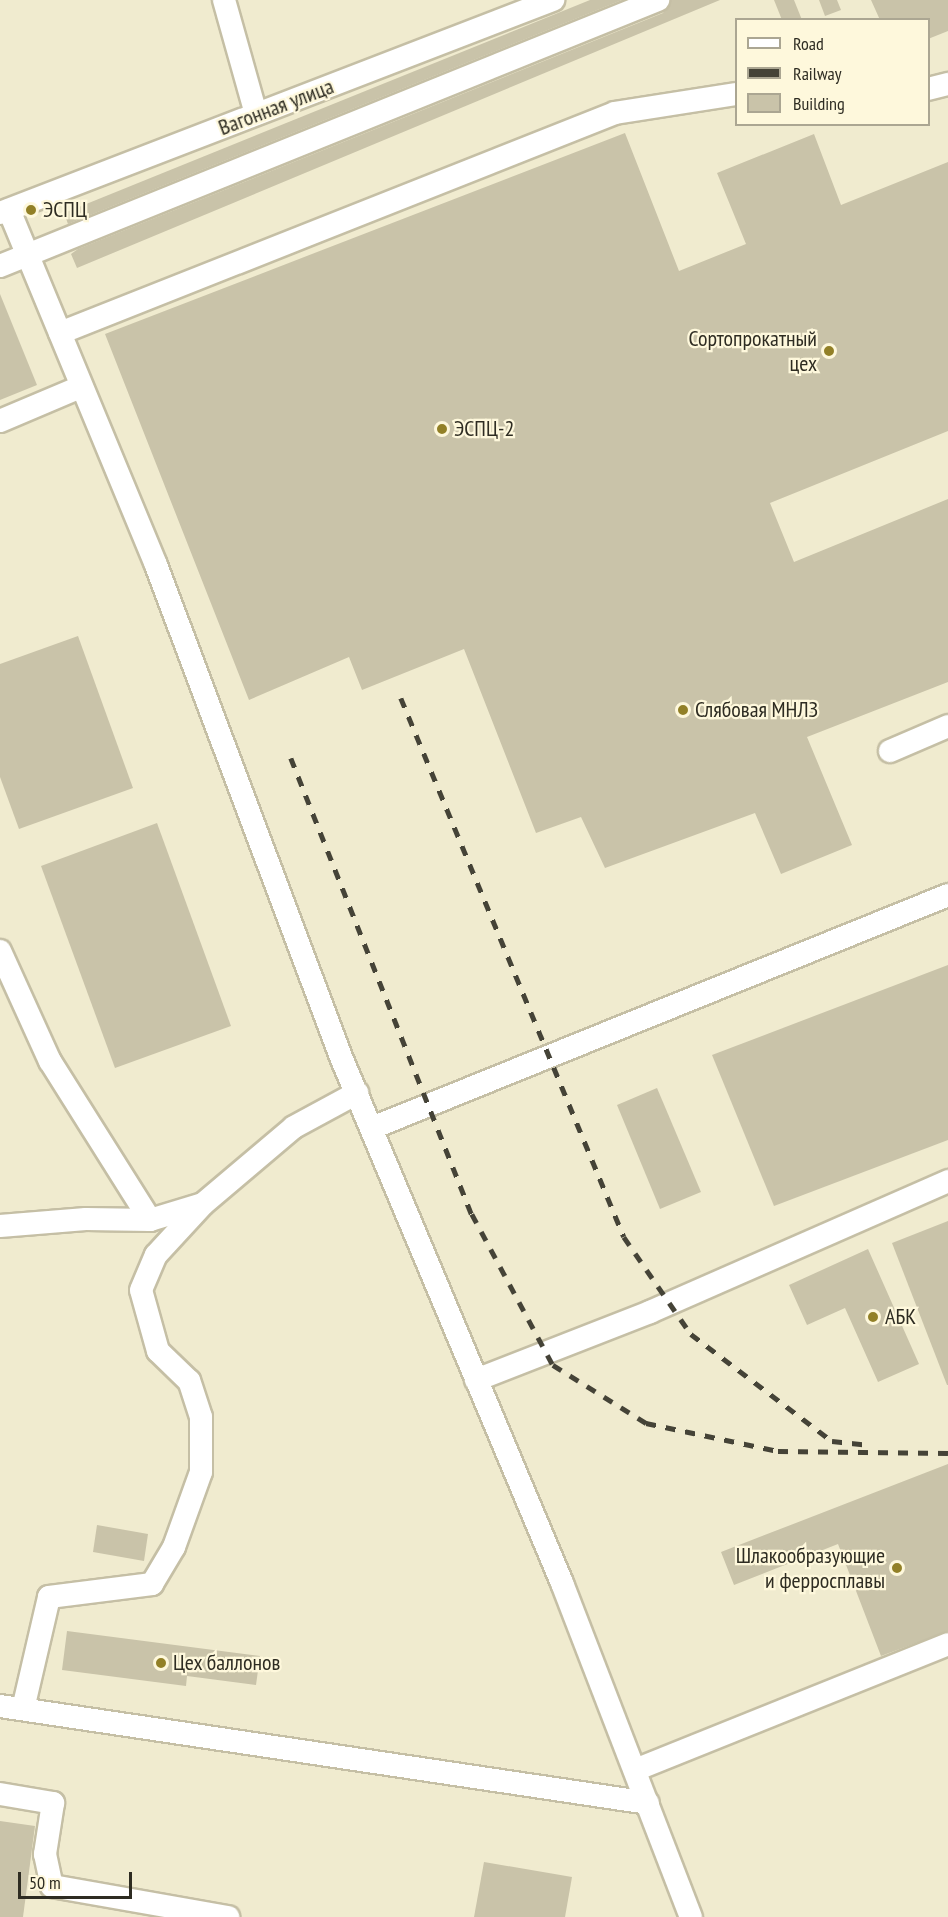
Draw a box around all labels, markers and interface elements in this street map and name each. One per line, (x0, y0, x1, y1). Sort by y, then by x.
legend (735, 18, 930, 126)
text: Road (793, 32, 824, 55)
text: Railway (793, 62, 842, 85)
street label: Вагонная улица (215, 73, 337, 141)
text: Building (793, 92, 845, 115)
place label: ЭСПЦ (43, 197, 87, 223)
marker: ЭСПЦ (24, 203, 38, 217)
place label: Сортопрокатный цех (689, 325, 817, 376)
marker: Сортопрокатный цех (822, 344, 836, 358)
place label: ЭСПЦ-2 (454, 416, 514, 442)
marker: ЭСПЦ-2 (435, 422, 449, 436)
place label: Слябовая МНЛЗ (695, 697, 818, 723)
marker: Слябовая МНЛЗ (676, 703, 690, 717)
place label: АБК (885, 1304, 916, 1330)
marker: АБК (866, 1310, 880, 1324)
place label: Шлакообразующие и ферросплавы (736, 1542, 885, 1594)
marker: Шлакообразующие и ферросплавы (890, 1561, 904, 1575)
place label: Цех баллонов (173, 1650, 281, 1676)
marker: Цех баллонов (154, 1656, 168, 1670)
scale bar (21, 1860, 135, 1898)
text: 50 m (29, 1871, 61, 1894)

